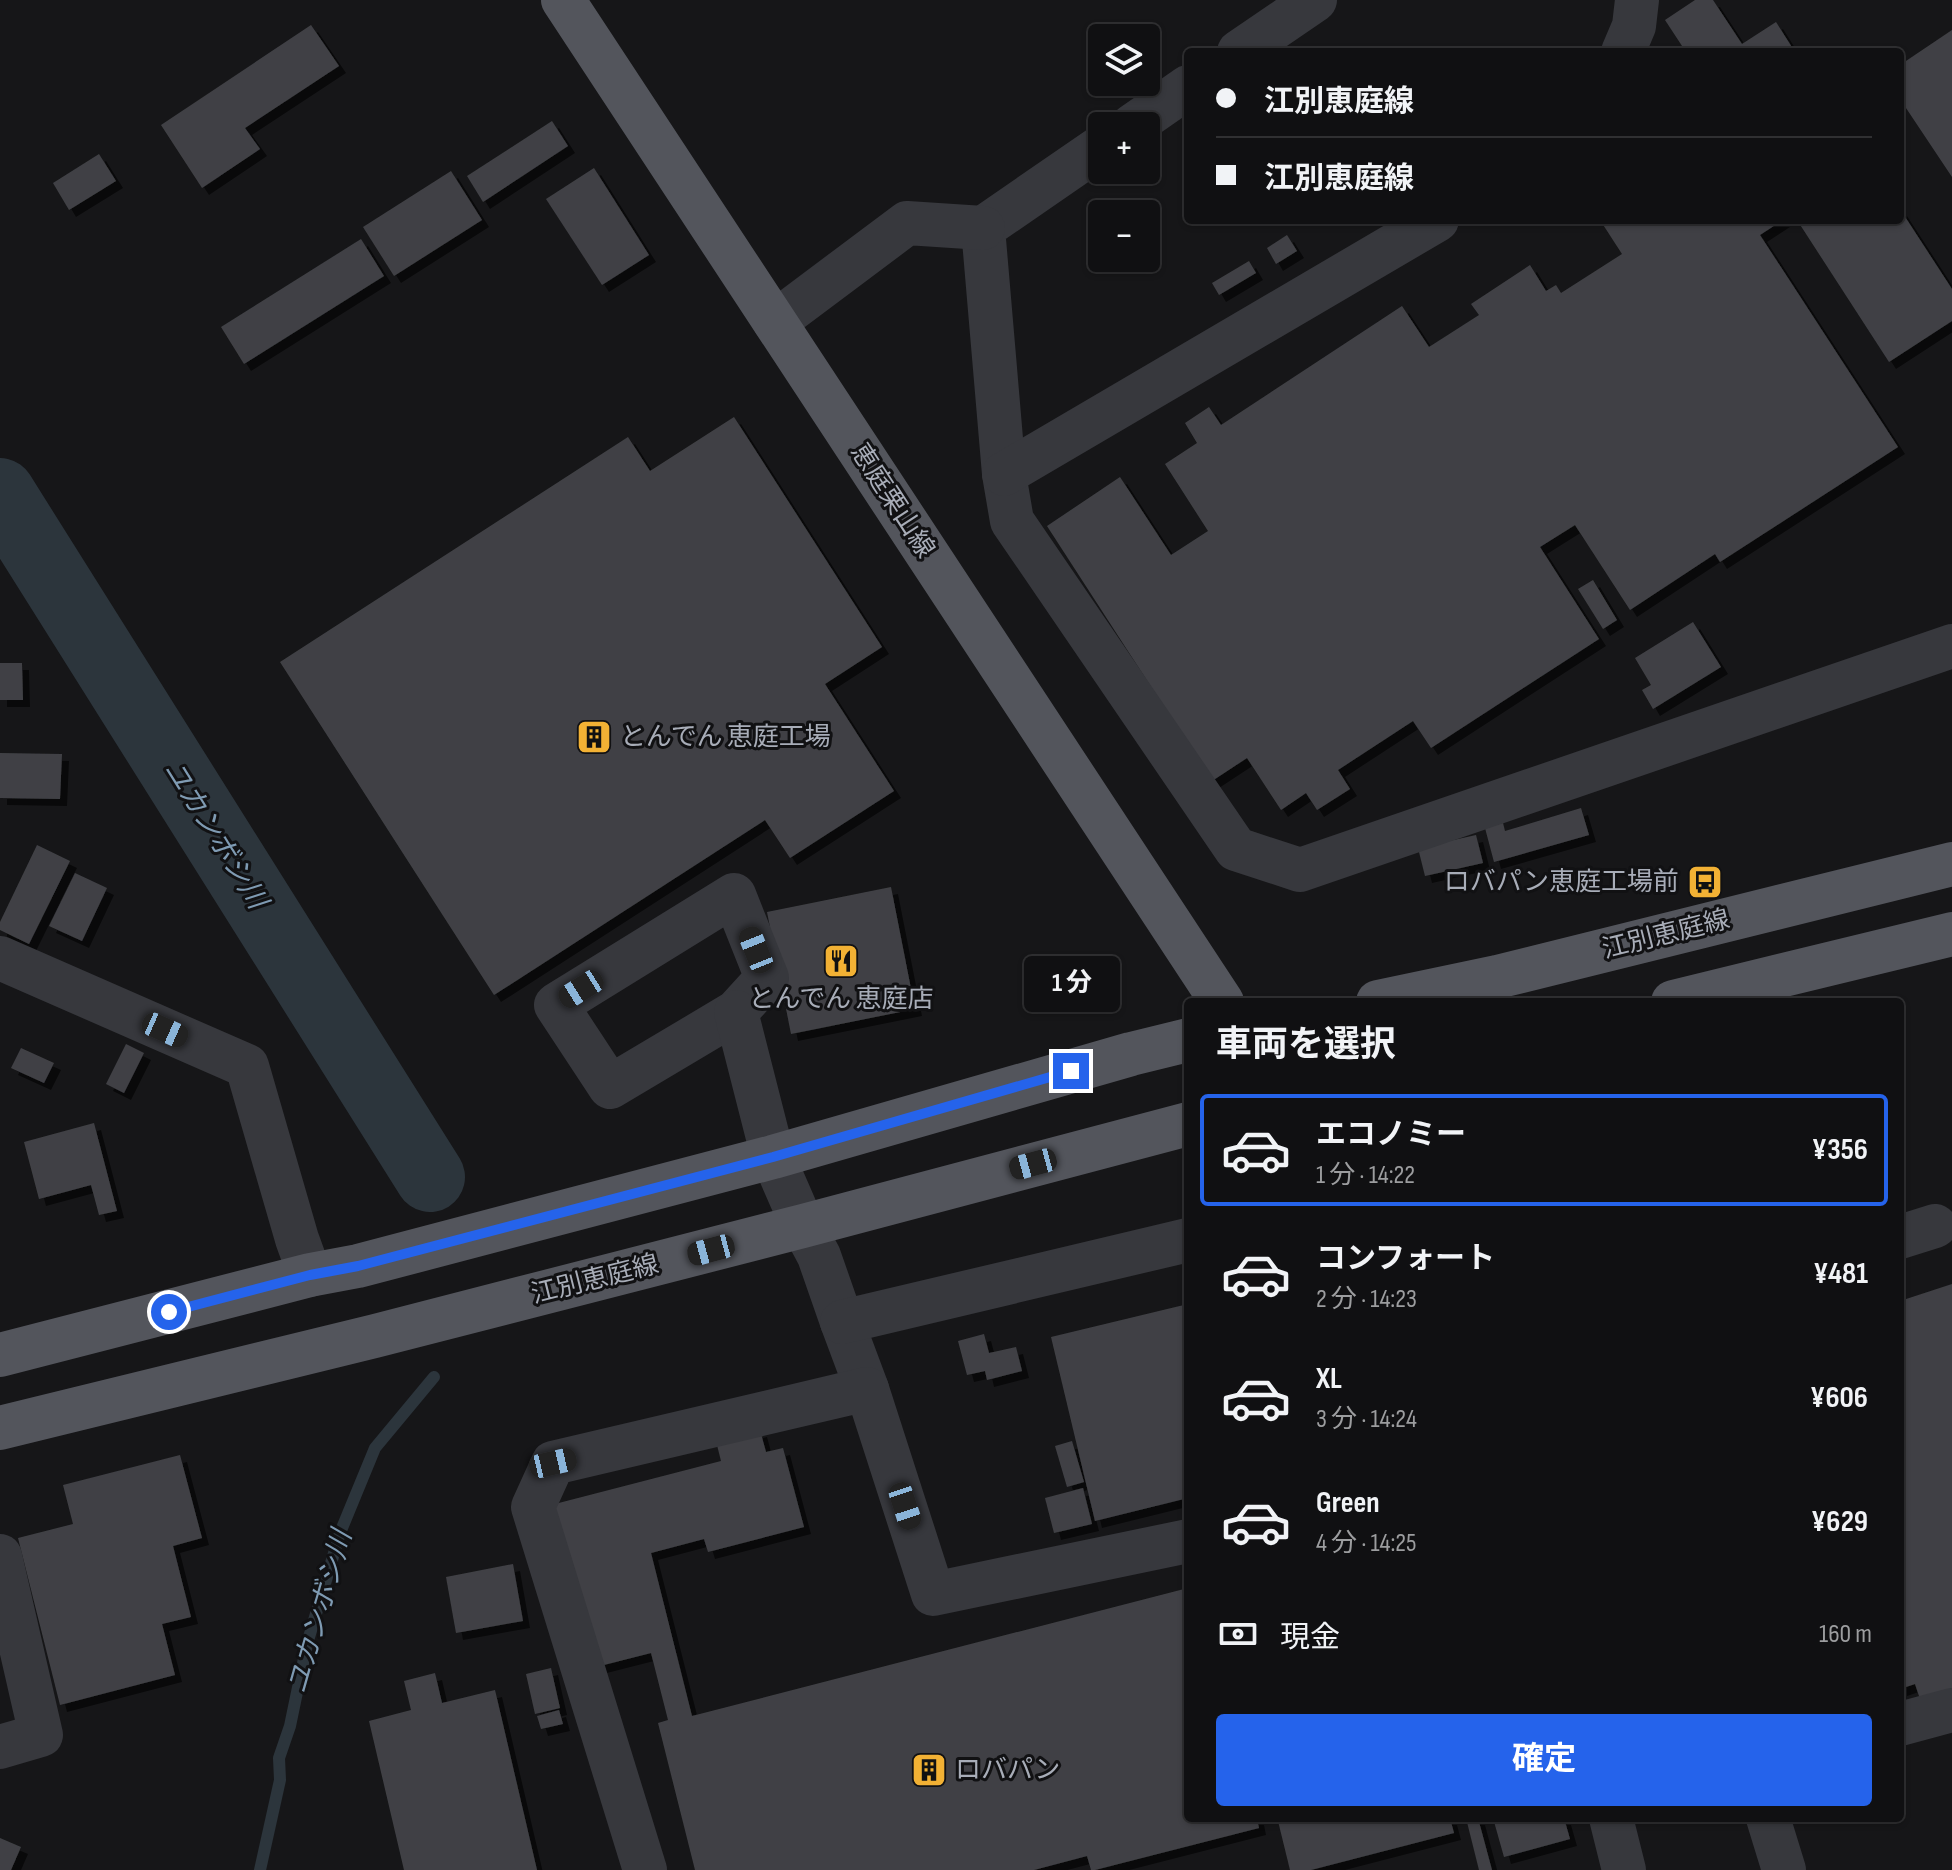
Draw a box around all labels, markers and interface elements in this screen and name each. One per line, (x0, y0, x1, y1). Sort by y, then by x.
map controls (1088, 24, 1160, 272)
button: layers (1088, 24, 1160, 96)
text: 江別恵庭線 (1264, 84, 1414, 120)
button: + (1088, 112, 1160, 184)
text: 江別恵庭線 (1264, 161, 1414, 197)
button: − (1088, 200, 1160, 272)
street label: 恵庭栗山線 (844, 438, 940, 564)
building icon: とんでん 恵庭工場 (575, 718, 613, 756)
place label: とんでん 恵庭工場 (620, 722, 831, 753)
water label: ユカンボシ川 (156, 755, 275, 918)
bus stop icon: ロバパン恵庭工場前 (1686, 863, 1724, 901)
place label: ロバパン恵庭工場前 (1444, 867, 1679, 898)
street label: 江別恵庭線 (1599, 904, 1733, 966)
car (736, 923, 776, 977)
restaurant icon: とんでん 恵庭店 (822, 942, 860, 980)
callout: 1 分 (1023, 955, 1119, 1011)
car (554, 966, 608, 1012)
text: 1 分 (1052, 968, 1092, 999)
place label: とんでん 恵庭店 (749, 984, 933, 1015)
car (138, 1009, 192, 1051)
text: 車両を選択 (1216, 1024, 1396, 1067)
route end (1053, 1053, 1089, 1089)
icon: car (1220, 1114, 1292, 1186)
text: エコノミー (1316, 1117, 1466, 1153)
text: ¥356 (1812, 1132, 1868, 1168)
car (1007, 1146, 1059, 1182)
text: 1 分 · 14:22 (1316, 1160, 1415, 1191)
car (685, 1232, 737, 1268)
icon: car (1220, 1238, 1292, 1310)
text: コンフォート (1316, 1241, 1495, 1277)
street label: 江別恵庭線 (528, 1249, 662, 1311)
text: ¥481 (1813, 1256, 1868, 1292)
text: 2 分 · 14:23 (1316, 1284, 1417, 1315)
route start (151, 1294, 187, 1330)
text: XL (1316, 1361, 1342, 1397)
icon: car (1220, 1362, 1292, 1434)
text: ¥606 (1810, 1380, 1868, 1416)
text: 3 分 · 14:24 (1316, 1404, 1417, 1435)
car (527, 1446, 579, 1480)
car (886, 1479, 924, 1533)
text: Green (1316, 1485, 1380, 1521)
icon: car (1220, 1486, 1292, 1558)
text: ¥629 (1811, 1504, 1868, 1540)
water label: ユカンボシ川 (281, 1524, 360, 1697)
text: 4 分 · 14:25 (1316, 1528, 1416, 1559)
icon: cash (1216, 1612, 1260, 1656)
text: 160 m (1819, 1619, 1872, 1650)
text: 現金 (1280, 1620, 1340, 1656)
button: 確定 (1216, 1714, 1872, 1806)
building icon: ロバパン (910, 1751, 948, 1789)
place label: ロバパン (955, 1755, 1060, 1786)

